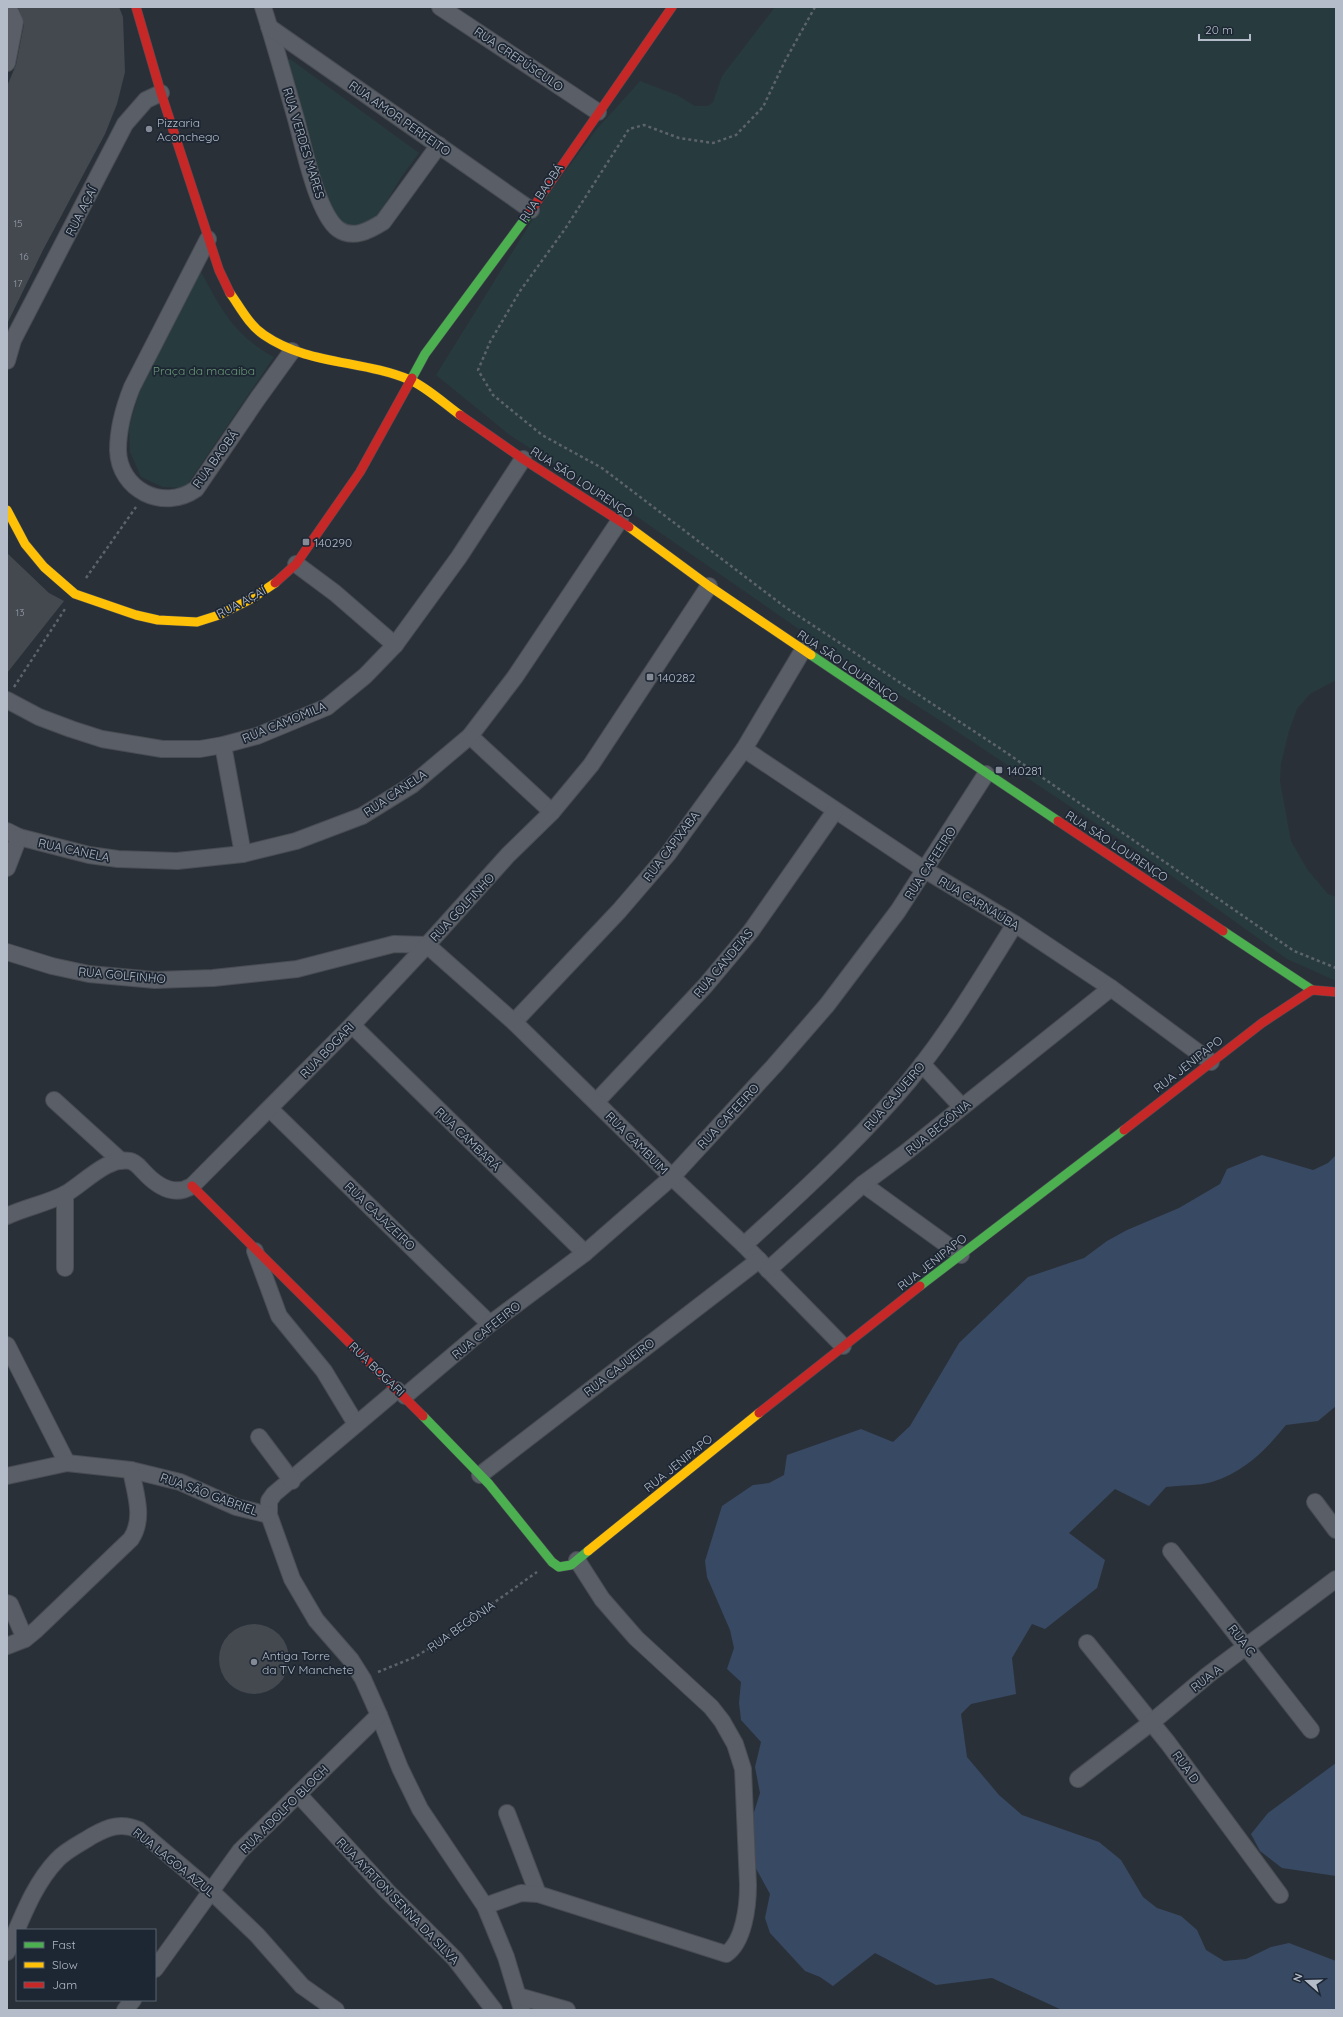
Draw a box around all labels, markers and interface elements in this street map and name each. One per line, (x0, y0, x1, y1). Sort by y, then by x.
scale bar (1199, 16, 1250, 42)
text: 20 m (1205, 22, 1233, 37)
street label: RUA CREPÚSCULO (472, 24, 566, 94)
street label: RUA AMOR PERFEITO (346, 77, 454, 159)
street label: RUA VERDES MARES (280, 86, 328, 200)
place label: Pizzaria Aconchego (157, 115, 219, 144)
marker: Pizzaria Aconchego (144, 124, 154, 134)
street label: RUA BAOBÁ (516, 161, 566, 225)
street label: RUA AÇAÍ (62, 183, 100, 238)
house number: 15 (13, 217, 23, 230)
house number: 16 (19, 250, 29, 263)
house number: 17 (14, 277, 22, 290)
park label: Praça da macaiba (153, 363, 255, 378)
street label: RUA BAOBÁ (189, 427, 241, 491)
street label: RUA SÃO LOURENÇO (528, 443, 636, 521)
place label: 140290 (314, 535, 352, 550)
marker: 140290 (301, 537, 311, 547)
street label: RUA AÇAÍ (214, 582, 269, 621)
house number: 13 (16, 606, 24, 619)
street label: RUA SÃO LOURENÇO (794, 626, 902, 706)
place label: 140282 (658, 670, 696, 685)
marker: 140282 (645, 672, 655, 682)
street label: RUA CAMOMILA (240, 698, 328, 746)
place label: 140281 (1007, 763, 1042, 778)
marker: 140281 (994, 765, 1004, 775)
street label: RUA CANELA (361, 766, 430, 820)
street label: RUA SÃO LOURENÇO (1063, 807, 1171, 885)
street label: RUA CAPIXABA (640, 808, 702, 884)
street label: RUA CAFEEIRO (901, 824, 959, 902)
street label: RUA CANELA (37, 835, 111, 865)
street label: RUA GOLFINHO (427, 870, 497, 944)
street label: RUA CARNAÚBA (936, 873, 1022, 933)
street label: RUA CANDEIAS (690, 926, 756, 1000)
street label: RUA GOLFINHO (78, 964, 166, 986)
street label: RUA BOGARI (297, 1019, 357, 1081)
street label: RUA JENIPAPO (1150, 1032, 1226, 1096)
street label: RUA CAJUEIRO (860, 1059, 928, 1133)
street label: RUA CAFEEIRO (694, 1080, 762, 1152)
street label: RUA BEGÔNIA (903, 1096, 974, 1158)
street label: RUA CAMBARÁ (432, 1104, 504, 1174)
street label: RUA CAMBUIM (603, 1109, 671, 1177)
street label: RUA CAJAZEIRO (342, 1179, 418, 1253)
street label: RUA JENIPAPO (894, 1230, 970, 1294)
street label: RUA CAFEEIRO (449, 1298, 523, 1362)
street label: RUA CAJUEIRO (581, 1335, 657, 1399)
street label: RUA BOGARI (346, 1339, 408, 1399)
street label: RUA JENIPAPO (641, 1431, 715, 1495)
street label: RUA SÃO GABRIEL (158, 1469, 260, 1519)
street label: RUA BEGÔNIA (424, 1597, 498, 1655)
street label: RUA C (1225, 1621, 1259, 1659)
place label: Antiga Torre da TV Manchete (262, 1648, 353, 1677)
marker: Antiga Torre da TV Manchete (249, 1657, 259, 1667)
street label: RUA A (1188, 1661, 1225, 1695)
street label: RUA D (1169, 1748, 1203, 1786)
street label: RUA ADOLFO BLOCH (237, 1762, 331, 1856)
street label: RUA LAGOA AZUL (130, 1825, 218, 1900)
street label: RUA AYRTON SENNA DA SILVA (334, 1835, 463, 1968)
legend (16, 1929, 156, 2001)
text: Fast (52, 1937, 76, 1952)
text: Slow (52, 1957, 78, 1972)
north arrow (1287, 1961, 1327, 2001)
text: N (1290, 1971, 1306, 1984)
text: Jam (52, 1977, 77, 1992)

